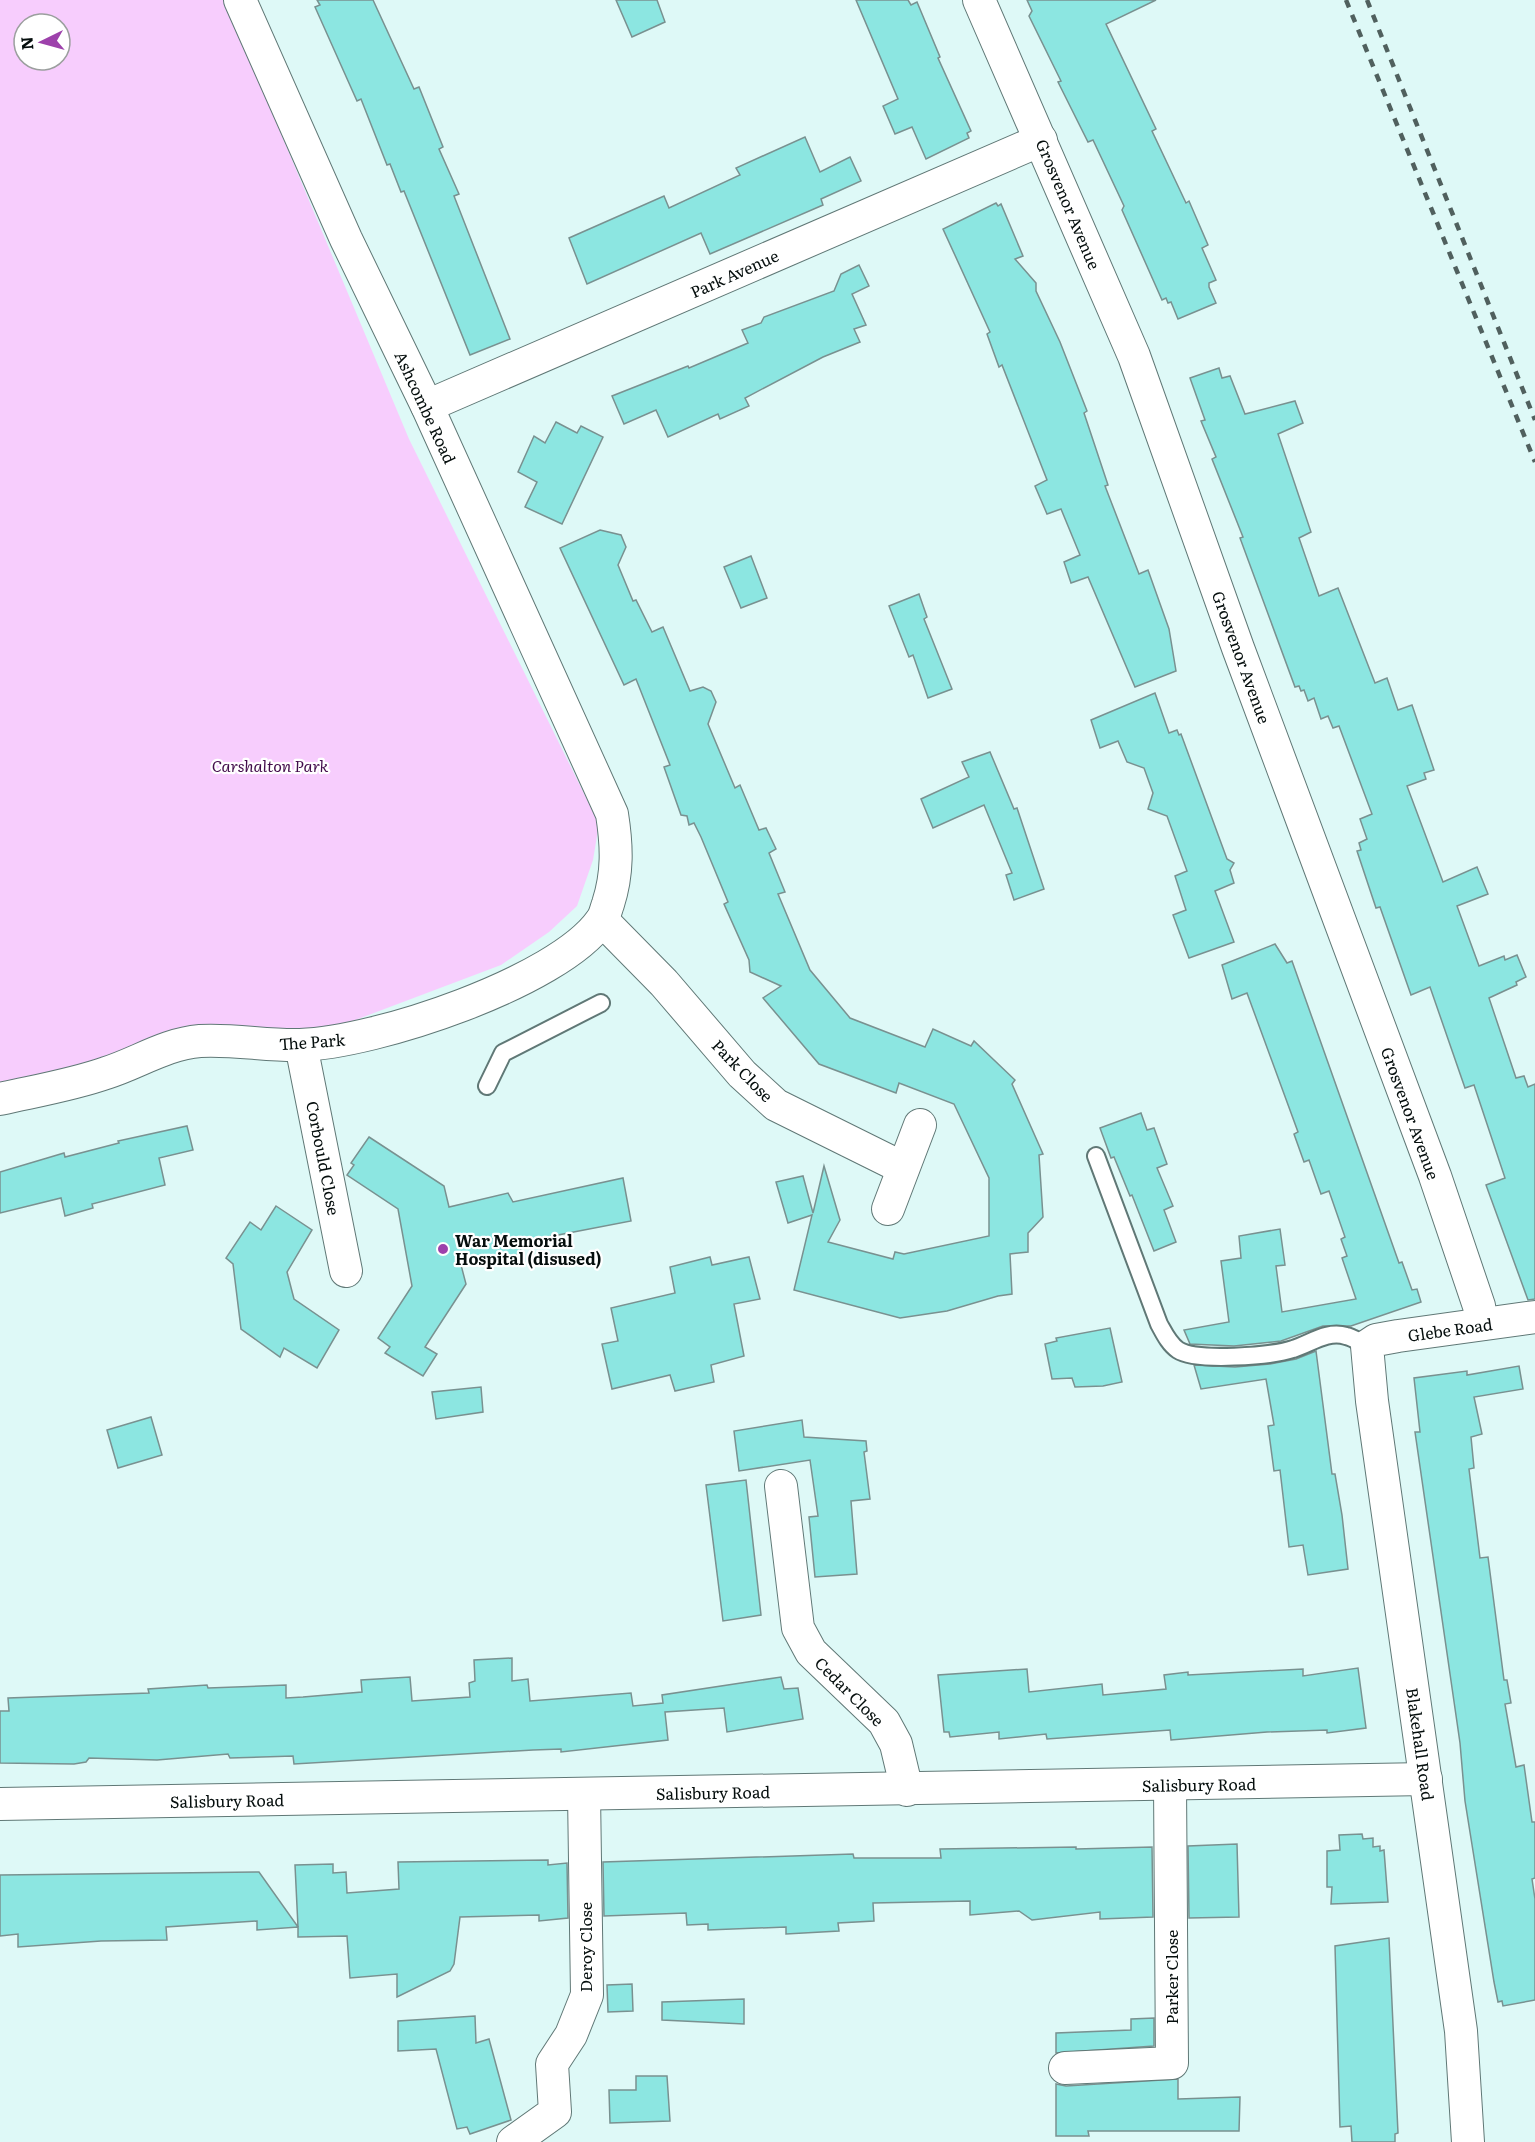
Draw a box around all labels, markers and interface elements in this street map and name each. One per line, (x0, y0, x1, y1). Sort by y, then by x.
north arrow (12, 12, 72, 72)
text: N (14, 36, 39, 51)
street label: Grosvenor Avenue (1031, 135, 1107, 273)
street label: Park Avenue (686, 243, 782, 303)
street label: Ashcombe Road (389, 347, 463, 467)
street label: Grosvenor Avenue (1207, 587, 1277, 727)
park label: Carshalton Park (212, 753, 329, 777)
street label: The Park (278, 1027, 346, 1055)
street label: Park Close (707, 1033, 779, 1107)
street label: Grosvenor Avenue (1376, 1043, 1446, 1183)
street label: Corbould Close (301, 1099, 347, 1217)
place label: War Memorial Hospital (disused) (455, 1228, 601, 1270)
marker: War Memorial Hospital (disused) (436, 1242, 450, 1256)
street label: Glebe Road (1406, 1311, 1494, 1347)
street label: Cedar Close (810, 1651, 890, 1731)
street label: Blakehall Road (1401, 1686, 1441, 1802)
street label: Salisbury Road (1142, 1771, 1257, 1797)
street label: Salisbury Road (656, 1779, 771, 1805)
street label: Salisbury Road (170, 1787, 285, 1813)
street label: Deroy Close (573, 1902, 597, 1992)
street label: Parker Close (1159, 1930, 1183, 2024)

